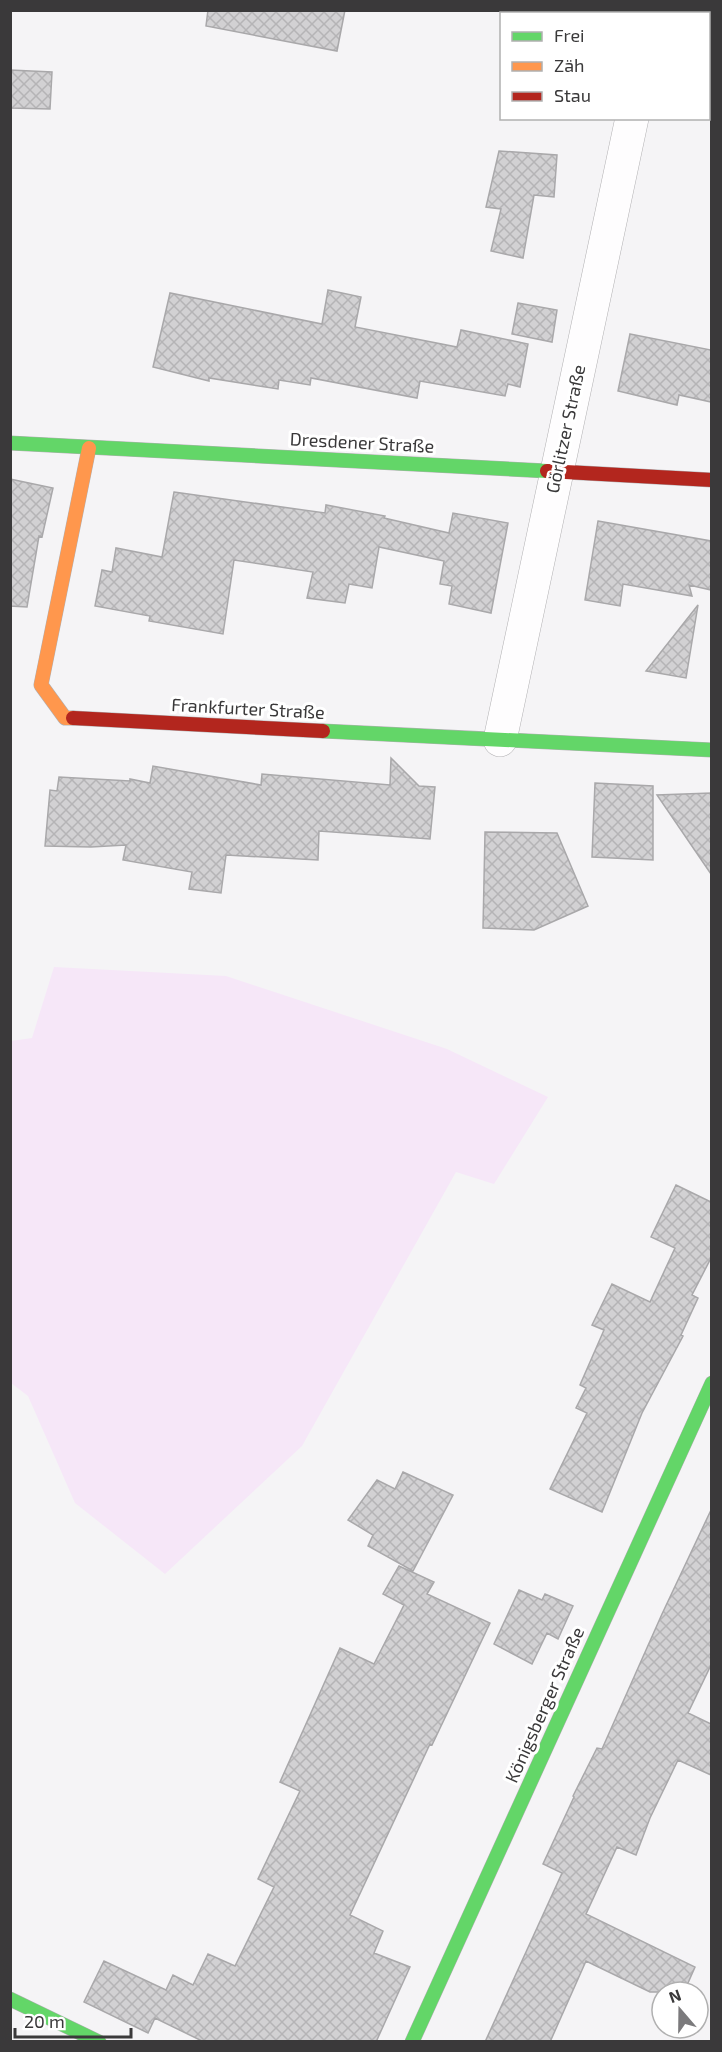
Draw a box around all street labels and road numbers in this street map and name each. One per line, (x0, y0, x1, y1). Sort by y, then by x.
street label: Görlitzer Straße (541, 363, 589, 495)
street label: Dresdener Straße (289, 427, 435, 457)
street label: Frankfurter Straße (171, 693, 325, 723)
street label: Königsberger Straße (500, 1623, 588, 1786)

